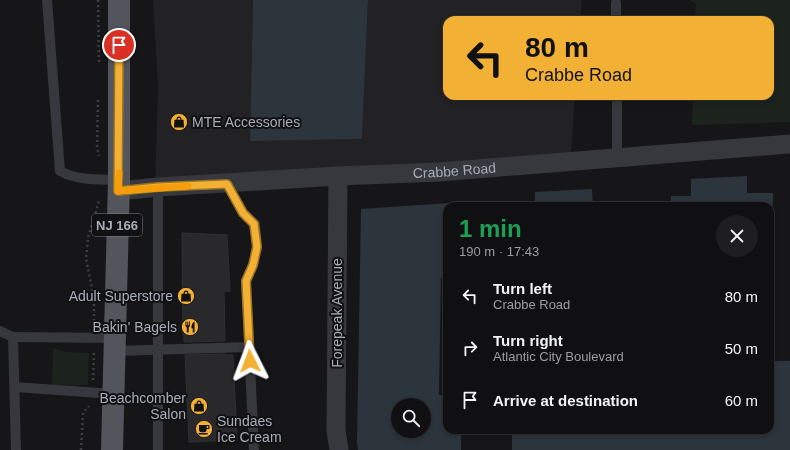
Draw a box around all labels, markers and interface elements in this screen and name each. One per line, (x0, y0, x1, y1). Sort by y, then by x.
pin (102, 28, 136, 62)
icon: left (459, 32, 511, 84)
text: 80 m (525, 32, 589, 63)
icon: arrive (108, 34, 130, 56)
text: Crabbe Road (525, 65, 632, 85)
shop icon: MTE Accessories (169, 112, 189, 132)
place label: MTE Accessories (192, 114, 300, 130)
street label: Crabbe Road (412, 159, 497, 181)
road number: NJ 166 (92, 214, 142, 236)
text: 1 min (459, 215, 522, 242)
button: close (716, 215, 758, 257)
text: 190 m · 17:43 (459, 244, 539, 259)
street label: Forepeak Avenue (329, 258, 345, 368)
text: Turn left (493, 280, 552, 297)
icon: left (459, 285, 481, 307)
shop icon: Adult Superstore (176, 286, 196, 306)
place label: Adult Superstore (69, 288, 173, 304)
text: 80 m (725, 288, 758, 305)
text: Crabbe Road (493, 297, 570, 312)
restaurant icon: Bakin' Bagels (180, 317, 200, 337)
place label: Bakin' Bagels (93, 319, 177, 335)
text: Turn right (493, 332, 563, 349)
icon: right (459, 337, 481, 359)
position arrow (229, 340, 271, 382)
text: 50 m (725, 340, 758, 357)
text: Atlantic City Boulevard (493, 349, 624, 364)
icon: arrive (459, 389, 481, 411)
place label: Beachcomber Salon (100, 390, 186, 422)
text: Arrive at destination (493, 392, 638, 409)
text: 60 m (725, 392, 758, 409)
shop icon: Beachcomber Salon (189, 396, 209, 416)
map controls (391, 398, 431, 438)
button: search (391, 398, 431, 438)
place label: Sundaes Ice Cream (217, 413, 282, 445)
cafe icon: Sundaes Ice Cream (194, 419, 214, 439)

